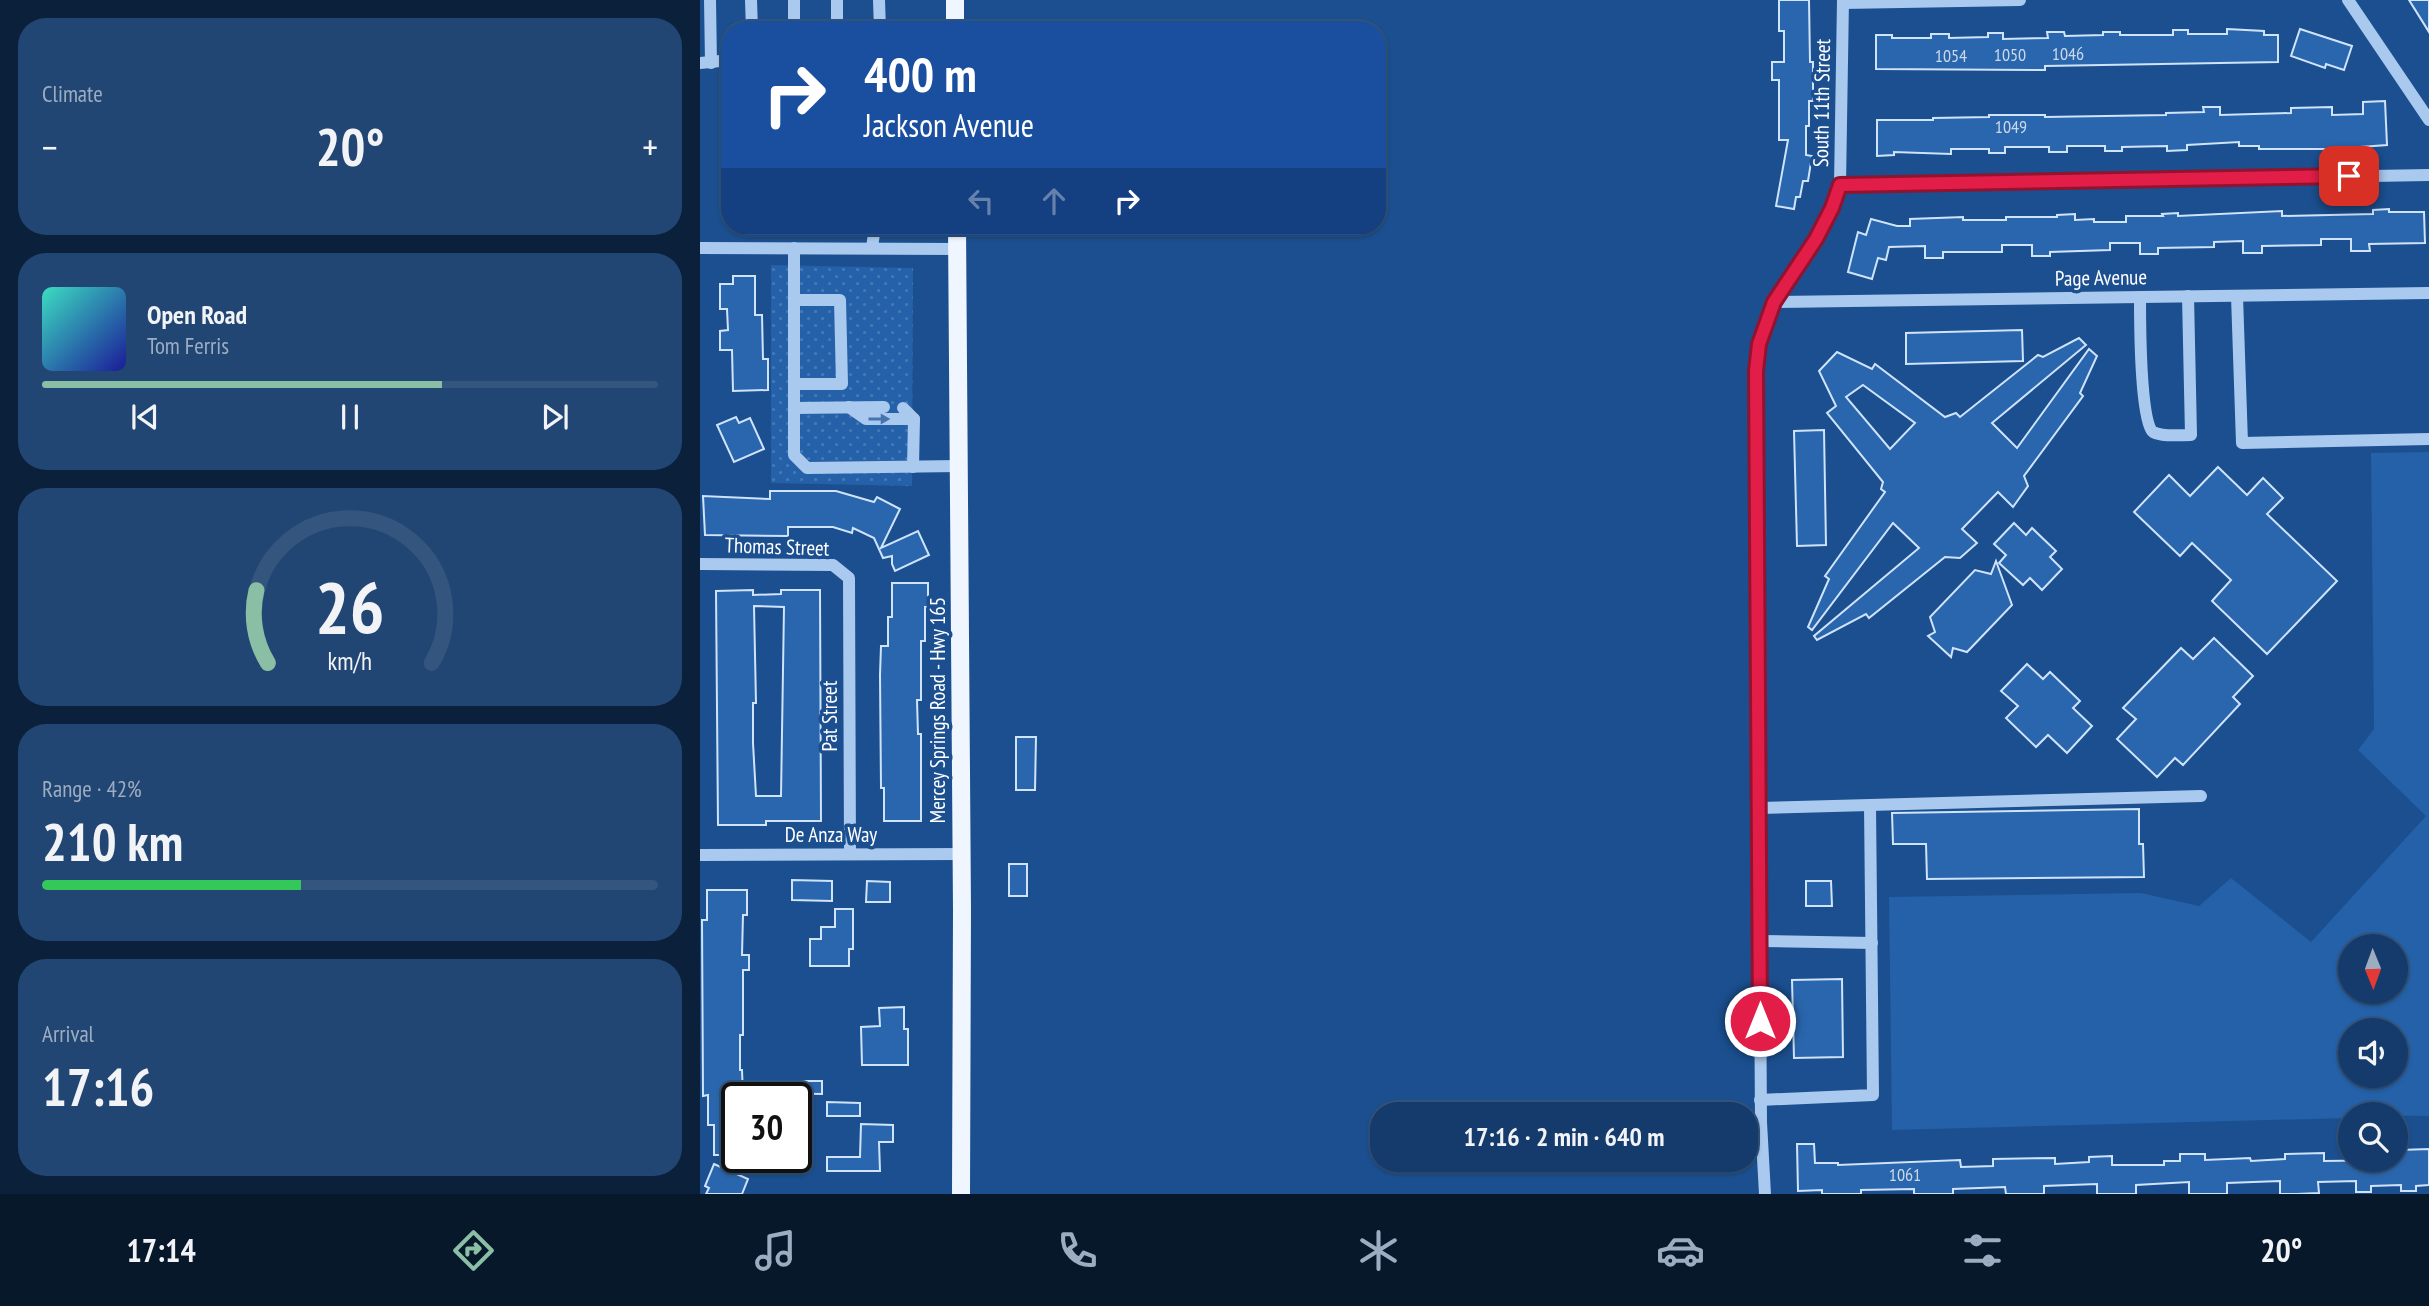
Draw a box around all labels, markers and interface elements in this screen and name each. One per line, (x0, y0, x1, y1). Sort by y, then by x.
street label: South 11th Street (1807, 38, 1836, 167)
text: 400 m (864, 42, 977, 106)
house number: 1046 (2052, 42, 2084, 65)
house number: 1050 (1994, 43, 2026, 66)
house number: 1054 (1935, 44, 1967, 67)
icon: right (749, 49, 840, 140)
text: Climate (42, 79, 103, 108)
text: Jackson Avenue (864, 104, 1034, 146)
text: 20° (316, 113, 384, 180)
house number: 1049 (1995, 115, 2027, 138)
text: − (42, 122, 58, 171)
text: + (642, 122, 658, 171)
pin (2319, 146, 2379, 206)
icon: arrive (2330, 157, 2368, 195)
icon: left (962, 182, 1000, 220)
icon: ahead (1035, 182, 1073, 220)
icon: right (1108, 182, 1146, 220)
street label: Page Avenue (2055, 263, 2147, 292)
text: Open Road (147, 298, 247, 331)
text: Tom Ferris (147, 331, 229, 360)
icon: previous (126, 398, 164, 436)
icon: pause (331, 398, 369, 436)
icon: next (536, 398, 574, 436)
one-way arrow (868, 413, 890, 425)
street label: Thomas Street (724, 531, 830, 562)
text: 26 (315, 559, 385, 653)
street label: Mercey Springs Road - Hwy 165 (924, 597, 951, 823)
text: km/h (328, 645, 372, 677)
street label: Pat Street (816, 680, 843, 752)
text: Range · 42% (42, 774, 142, 803)
text: 210 km (42, 808, 183, 875)
street label: De Anza Way (785, 821, 877, 848)
north arrow (2338, 934, 2408, 1004)
map controls (2338, 934, 2408, 1172)
position arrow (1723, 984, 1797, 1058)
button: sound (2338, 1018, 2408, 1088)
text: Arrival (42, 1019, 94, 1048)
text: 17:16 (42, 1053, 154, 1120)
speed limit sign: 30 (721, 1082, 812, 1173)
button: search (2338, 1102, 2408, 1172)
text: 17:16 · 2 min · 640 m (1464, 1120, 1664, 1153)
house number: 1061 (1889, 1163, 1921, 1186)
icon: directions (449, 1226, 498, 1275)
icon: music (751, 1226, 800, 1275)
icon: phone (1053, 1226, 1102, 1275)
icon: climate (1354, 1226, 1403, 1275)
icon: car (1656, 1226, 1705, 1275)
icon: filters (1958, 1226, 2007, 1275)
text: 17:14 (126, 1229, 196, 1271)
text: 20° (2260, 1229, 2303, 1271)

